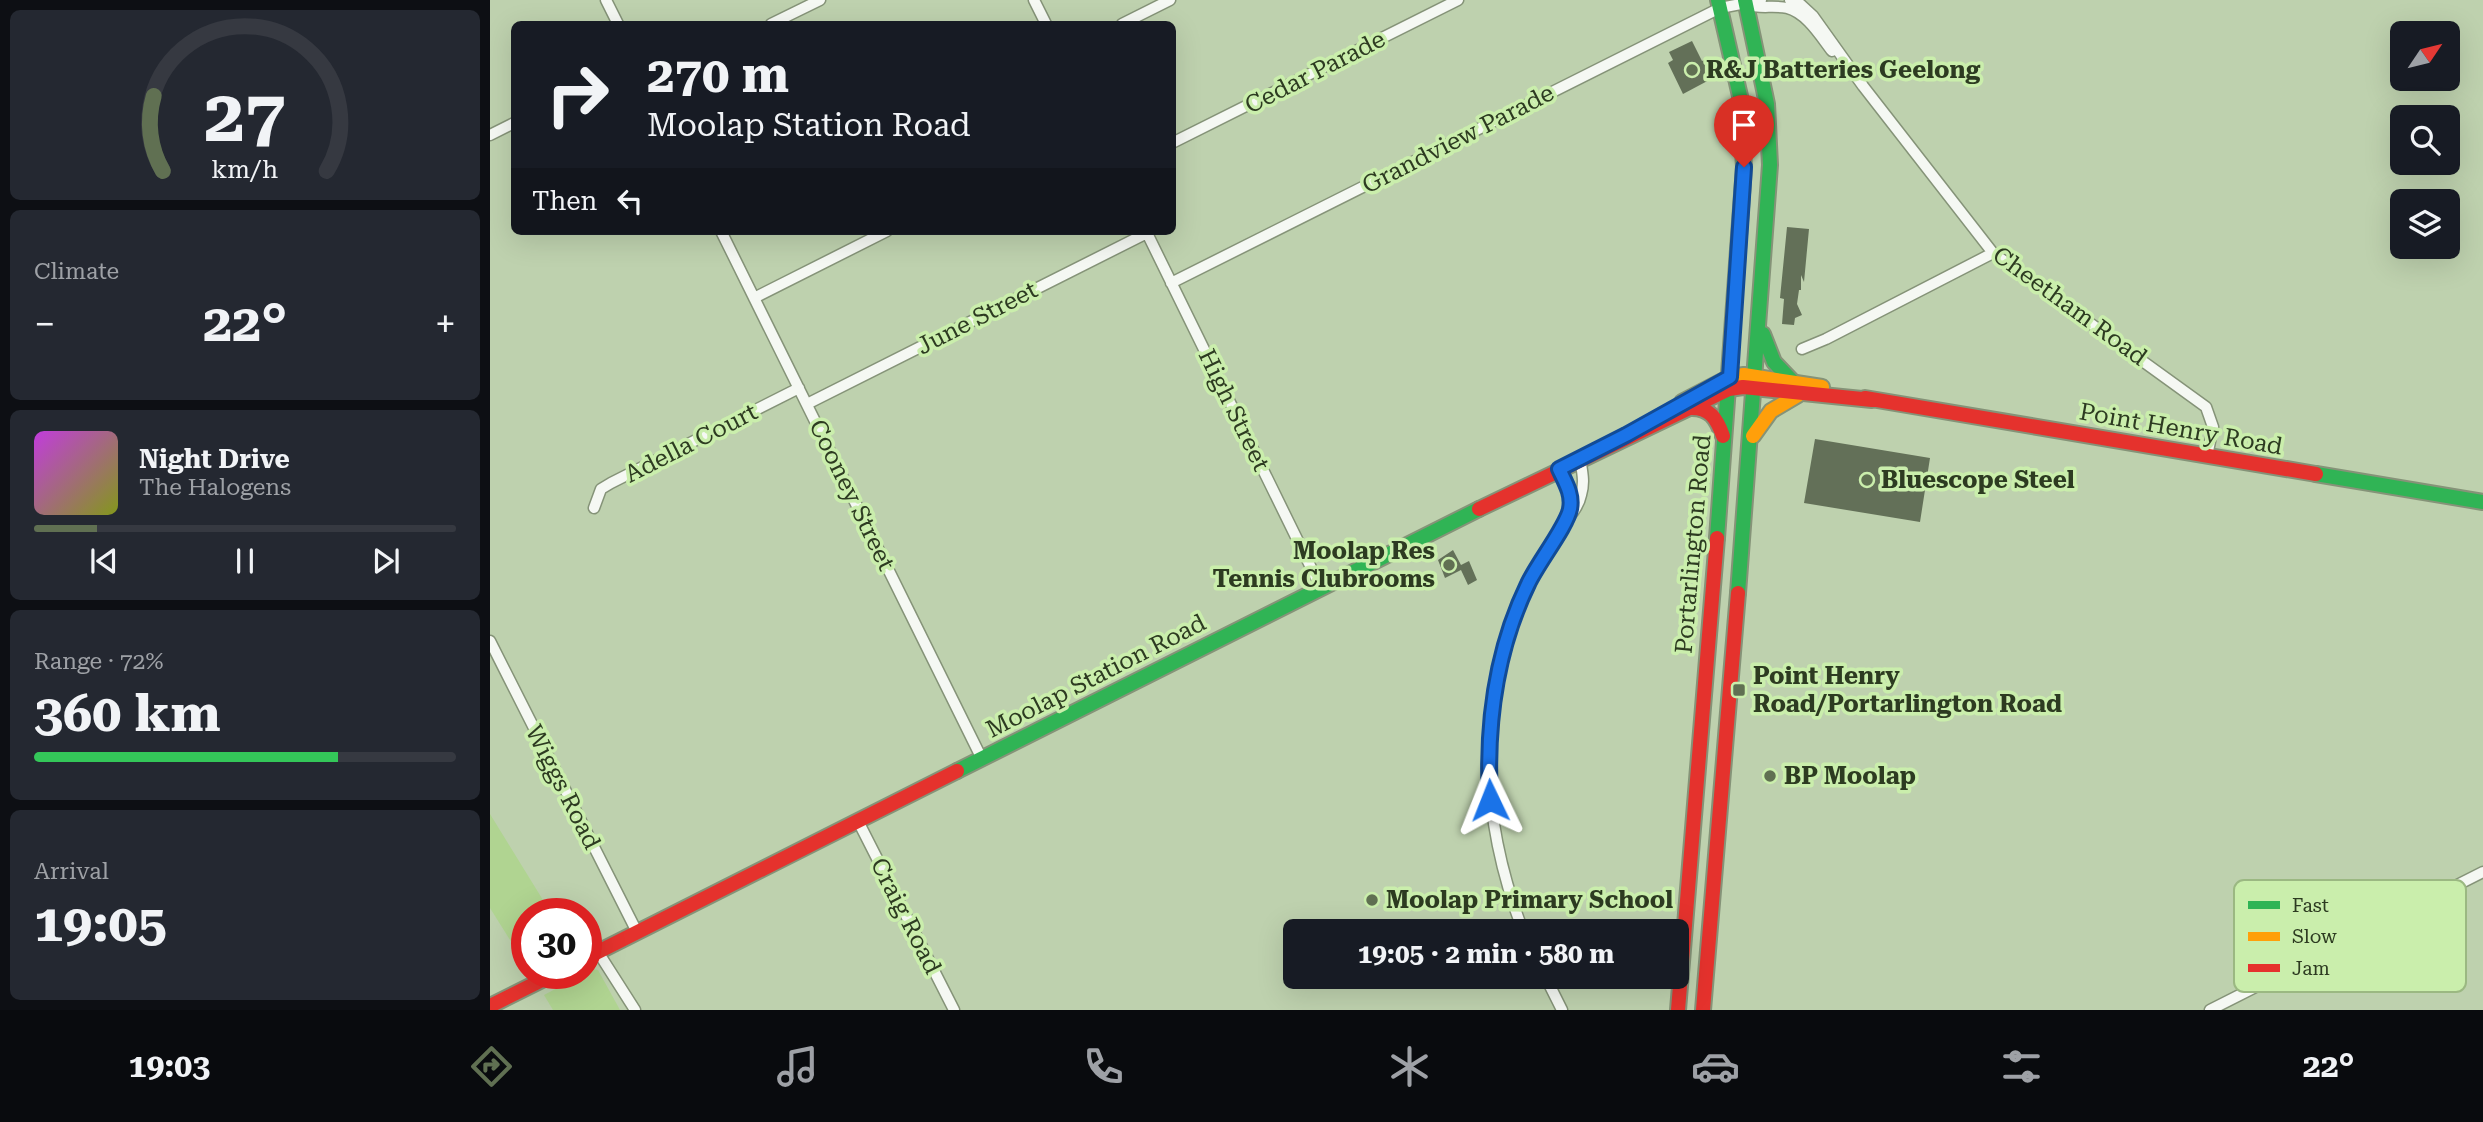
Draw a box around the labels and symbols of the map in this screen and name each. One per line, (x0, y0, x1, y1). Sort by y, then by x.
north arrow (2390, 21, 2460, 91)
street label: Cedar Parade (1240, 25, 1390, 119)
place label: R&J Batteries Geelong (1706, 56, 1981, 84)
marker: R&J Batteries Geelong (1684, 62, 1700, 78)
street label: Grandview Parade (1357, 79, 1559, 199)
pin (1714, 95, 1774, 167)
street label: Cheetham Road (1988, 241, 2152, 371)
street label: June Street (912, 276, 1042, 360)
street label: High Street (1193, 345, 1275, 475)
street label: Point Henry Road (2077, 397, 2285, 461)
street label: Adella Court (620, 398, 762, 488)
street label: Cooney Street (803, 415, 901, 575)
street label: Portarlington Road (1669, 433, 1717, 655)
place label: Bluescope Steel (1881, 466, 2075, 494)
marker: Bluescope Steel (1859, 472, 1875, 488)
place label: Moolap Res Tennis Clubrooms (1213, 537, 1435, 593)
marker: Moolap Res Tennis Clubrooms (1441, 557, 1457, 573)
street label: Moolap Station Road (982, 608, 1210, 744)
place label: Point Henry Road/Portarlington Road (1753, 662, 2062, 718)
marker: Point Henry Road/Portarlington Road (1731, 682, 1747, 698)
street label: Wiggs Road (520, 720, 606, 854)
place label: BP Moolap (1784, 762, 1916, 790)
position arrow (1453, 763, 1527, 837)
marker: BP Moolap (1762, 768, 1778, 784)
street label: Craig Road (865, 853, 947, 979)
legend (2234, 880, 2466, 992)
place label: Moolap Primary School (1386, 886, 1673, 914)
marker: Moolap Primary School (1364, 892, 1380, 908)
text: Fast (2292, 894, 2329, 917)
speed limit sign: 30 (511, 898, 602, 989)
text: Slow (2292, 925, 2337, 948)
text: Jam (2292, 957, 2330, 980)

